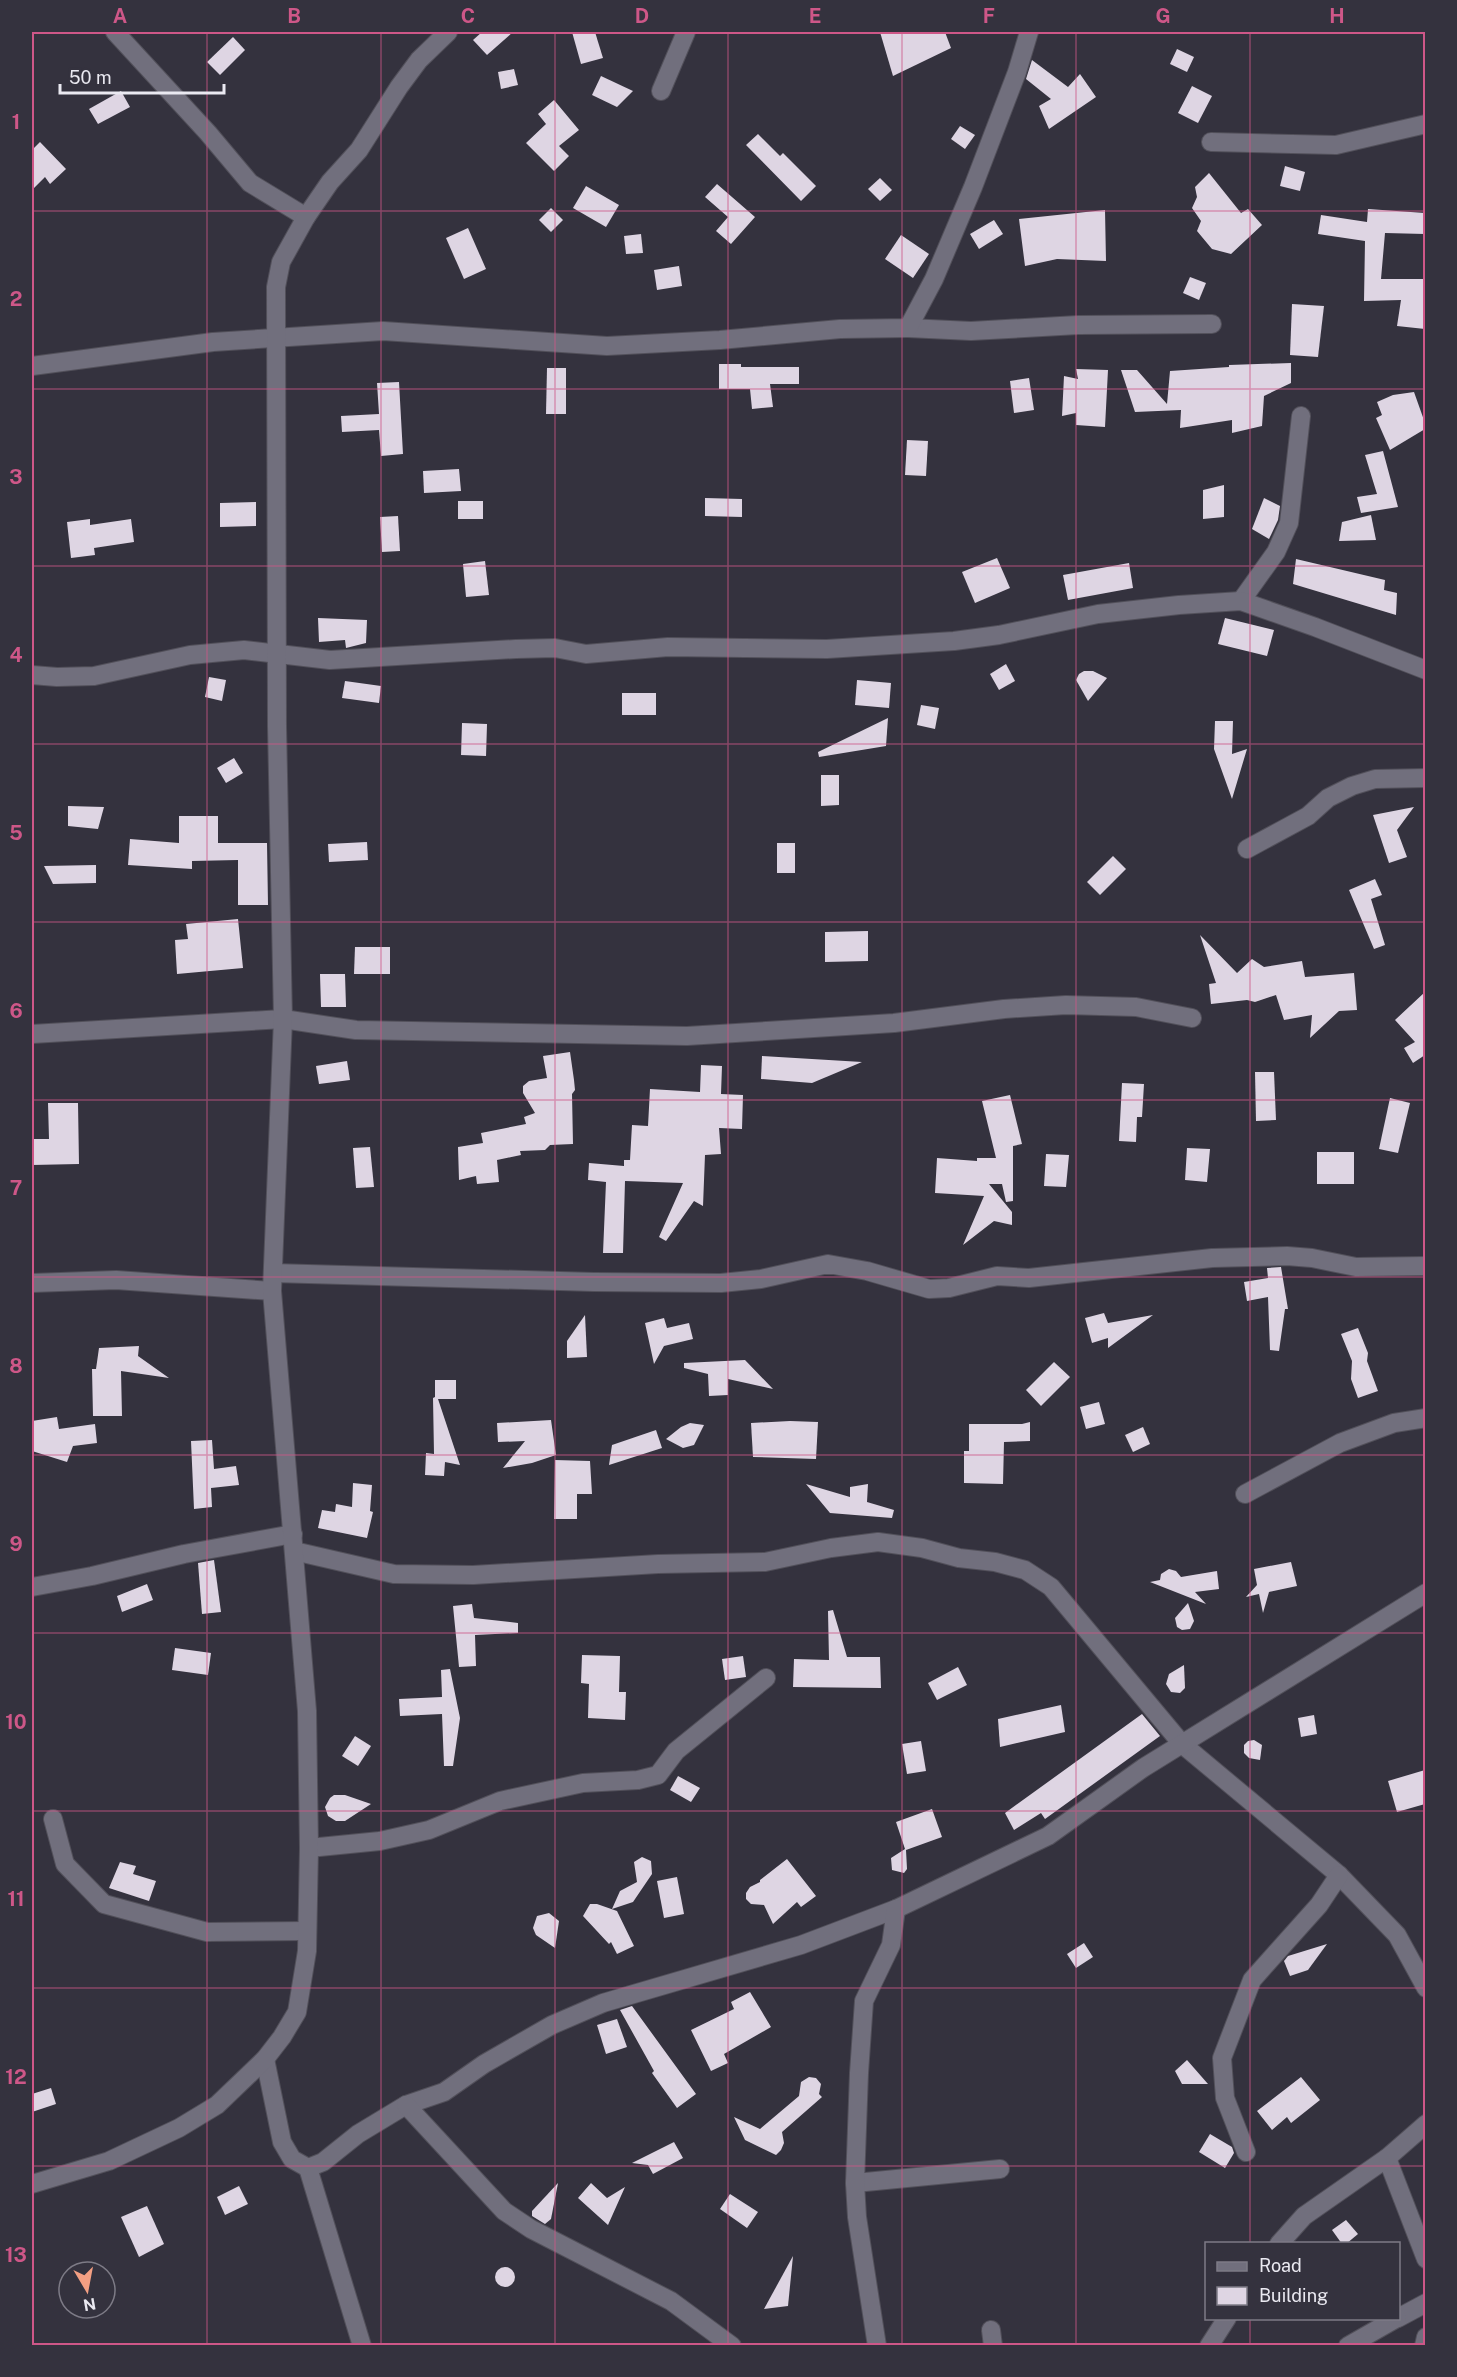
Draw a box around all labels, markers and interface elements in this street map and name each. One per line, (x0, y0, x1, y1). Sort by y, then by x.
text: A (113, 4, 127, 28)
text: B (287, 4, 301, 28)
text: C (461, 4, 475, 28)
text: D (635, 4, 649, 28)
text: E (809, 4, 821, 28)
text: F (983, 4, 995, 28)
text: G (1155, 4, 1171, 28)
text: H (1329, 4, 1345, 28)
scale bar (60, 57, 224, 95)
text: 50 m (69, 67, 112, 88)
text: 1 (12, 110, 20, 134)
text: 2 (10, 287, 22, 311)
text: 3 (9, 465, 23, 489)
text: 4 (9, 643, 23, 667)
text: 5 (9, 821, 23, 845)
text: 6 (9, 999, 23, 1023)
text: 7 (10, 1176, 22, 1200)
text: 8 (9, 1354, 23, 1378)
text: 9 (9, 1532, 23, 1556)
text: 10 (5, 1710, 27, 1734)
text: 11 (7, 1887, 25, 1911)
text: 12 (5, 2065, 27, 2089)
legend (1205, 2242, 1400, 2320)
text: 13 (5, 2243, 27, 2267)
text: Road (1259, 2255, 1302, 2276)
north arrow (57, 2260, 117, 2320)
text: Building (1259, 2285, 1328, 2306)
text: N (82, 2294, 97, 2315)

